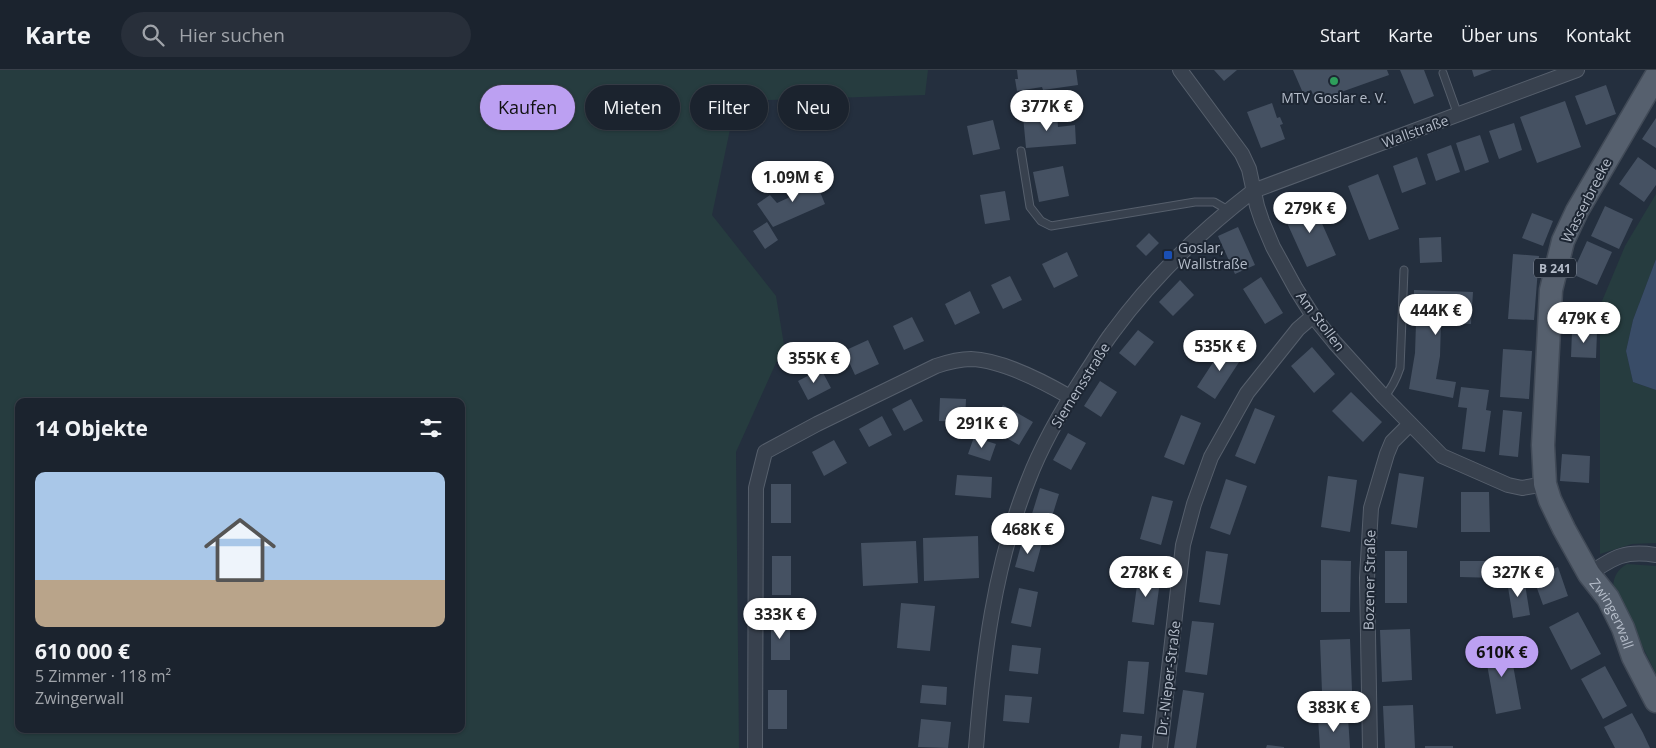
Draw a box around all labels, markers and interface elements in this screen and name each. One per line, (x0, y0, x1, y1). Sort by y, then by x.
search box (121, 12, 471, 57)
text: Karte (25, 18, 91, 51)
icon: search (139, 21, 167, 49)
text: Hier suchen (179, 22, 285, 48)
text: Start (1320, 23, 1360, 47)
text: Karte (1388, 23, 1433, 47)
text: Über uns (1461, 23, 1538, 47)
text: Kontakt (1566, 23, 1631, 47)
marker: MTV Goslar e. V. (1328, 75, 1340, 87)
chip: Kaufen (480, 85, 575, 130)
chip: Mieten (585, 85, 680, 130)
chip: Filter (690, 85, 768, 130)
chip: Neu (778, 85, 849, 130)
place label: MTV Goslar e. V. (1281, 88, 1387, 107)
pin: 377K € (1006, 90, 1088, 132)
text: 377K € (1021, 95, 1073, 117)
street label: Wallstraße (1379, 110, 1451, 152)
street label: Wasserbreeke (1556, 154, 1616, 246)
pin: 1.09M € (747, 160, 839, 203)
text: 1.09M € (763, 166, 823, 188)
pin: 279K € (1269, 191, 1351, 234)
text: 279K € (1284, 197, 1336, 219)
place label: Goslar, Wallstraße (1178, 238, 1248, 273)
marker: Goslar, Wallstraße (1162, 249, 1174, 261)
road number: B 241 (1534, 258, 1576, 278)
street label: Am Stollen (1292, 287, 1350, 355)
pin: 444K € (1395, 294, 1477, 336)
text: 444K € (1410, 299, 1462, 321)
pin: 479K € (1543, 302, 1625, 344)
text: 479K € (1558, 307, 1610, 329)
pin: 535K € (1179, 330, 1261, 372)
text: 535K € (1194, 335, 1246, 357)
street label: Siemensstraße (1046, 339, 1114, 431)
pin: 355K € (773, 342, 855, 384)
text: 355K € (788, 347, 840, 369)
pin: 291K € (941, 406, 1023, 449)
text: 291K € (956, 412, 1008, 434)
text: 14 Objekte (35, 414, 148, 442)
icon: filters (417, 414, 445, 442)
icon: home (195, 505, 285, 595)
pin: 468K € (987, 512, 1069, 555)
text: 468K € (1002, 518, 1054, 540)
street label: Bozener Straße (1359, 529, 1379, 630)
pin: 278K € (1105, 556, 1187, 598)
pin: 327K € (1477, 556, 1559, 598)
text: 278K € (1120, 561, 1172, 583)
text: 327K € (1492, 561, 1544, 583)
street label: Zwingerwall (1586, 574, 1639, 651)
pin: 333K € (739, 598, 821, 640)
text: 333K € (754, 603, 806, 625)
street label: Dr.-Nieper-Straße (1152, 619, 1184, 736)
pin: 610K € (1461, 636, 1543, 678)
text: 610 000 € (35, 637, 130, 665)
text: 610K € (1476, 641, 1528, 663)
text: 5 Zimmer · 118 m² (35, 665, 171, 687)
text: Zwingerwall (35, 687, 124, 709)
pin: 383K € (1293, 690, 1375, 733)
text: 383K € (1308, 696, 1360, 718)

